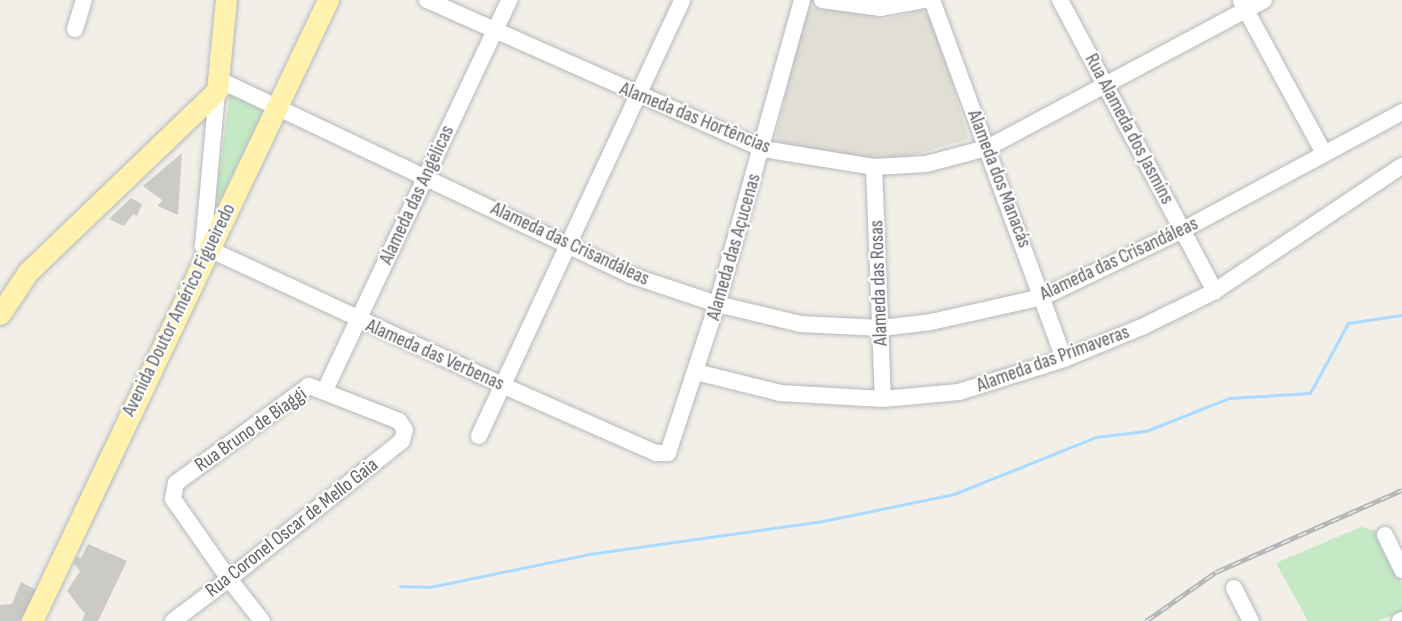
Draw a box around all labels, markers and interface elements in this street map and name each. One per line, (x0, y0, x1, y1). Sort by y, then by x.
street label: Rua Alameda dos Jasmins (1079, 50, 1179, 208)
street label: Alameda das Hortências (616, 77, 774, 159)
street label: Alameda dos Manacás (962, 107, 1036, 251)
street label: Alameda das Angélicas (374, 122, 460, 268)
street label: Alameda das Açucenas (702, 171, 766, 323)
street label: Alameda das Crisandáleas (487, 197, 653, 291)
street label: Avenida Doutor Américo Figueiredo (117, 200, 241, 420)
street label: Alameda das Crisandáleas (1036, 212, 1202, 306)
street label: Alameda das Rosas (865, 220, 893, 346)
street label: Alameda das Verbenas (362, 314, 508, 396)
street label: Alameda das Primaveras (973, 320, 1133, 398)
street label: Rua Bruno de Biaggi (190, 383, 312, 477)
street label: Rua Coronel Oscar de Mello Gaia (201, 453, 383, 603)

